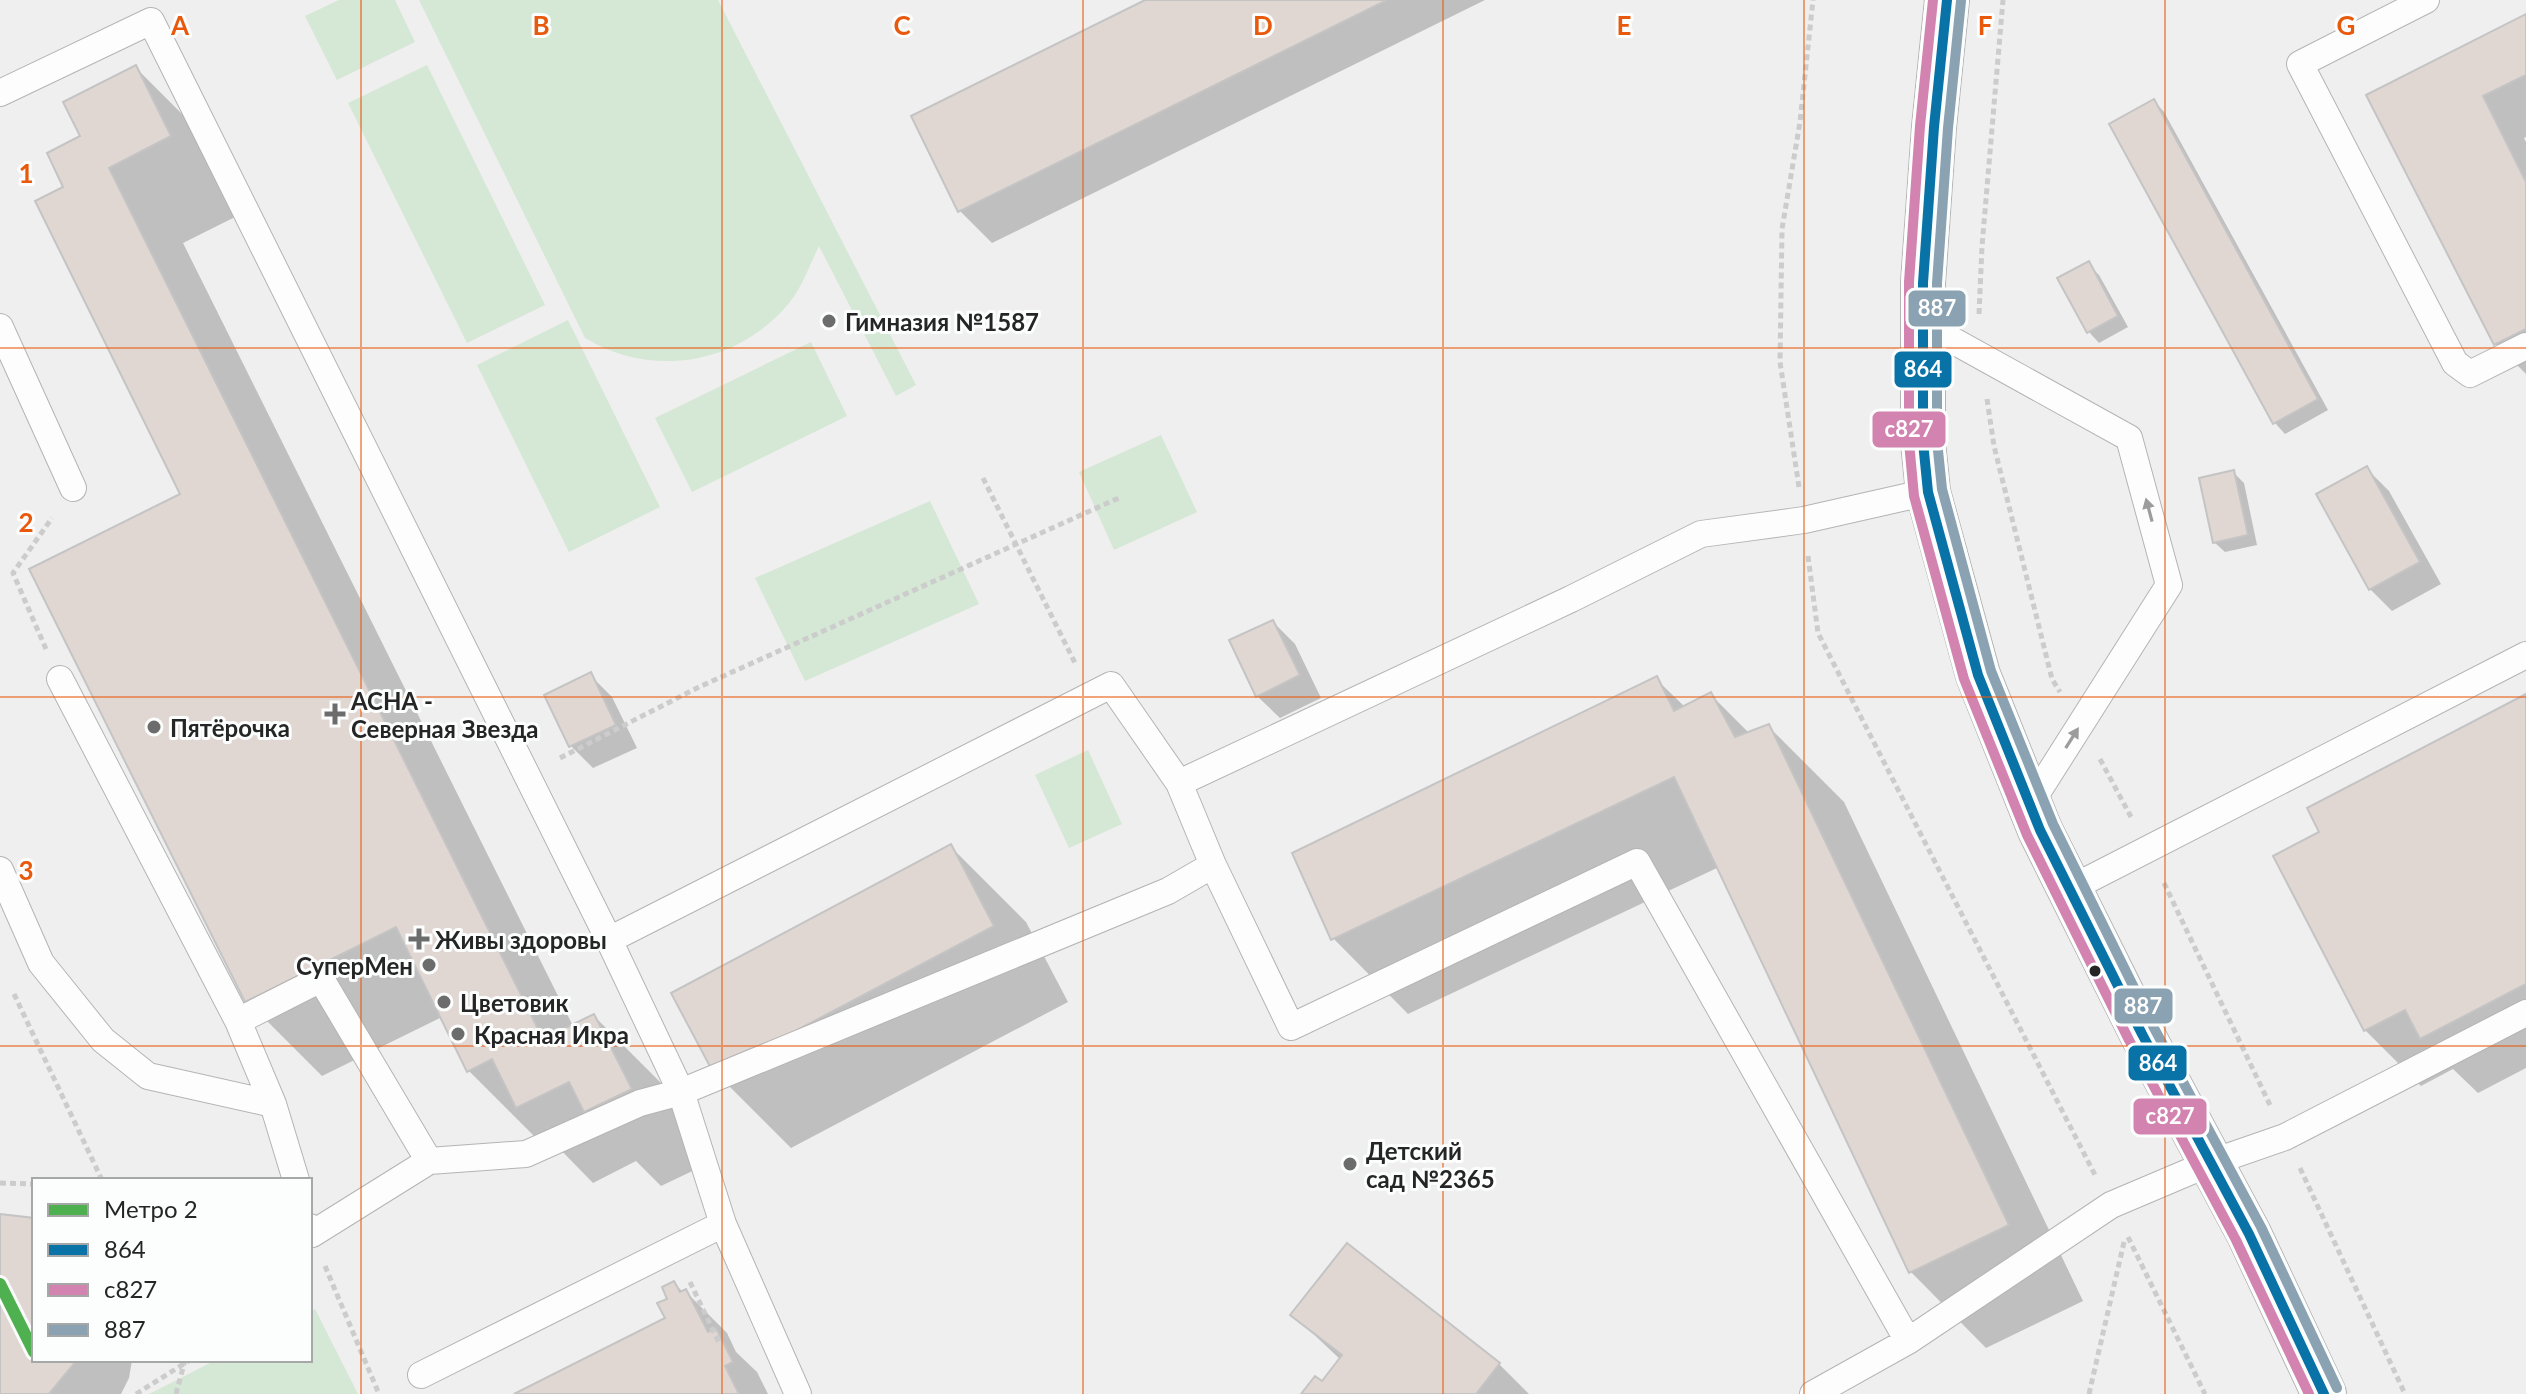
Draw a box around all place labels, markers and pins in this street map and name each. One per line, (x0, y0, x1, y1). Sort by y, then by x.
place label: Гимназия №1587 (845, 307, 1039, 336)
marker: Гимназия №1587 (820, 312, 838, 330)
place label: АСНА - Северная Звезда (350, 686, 539, 743)
marker: АСНА - Северная Звезда (326, 705, 344, 723)
place label: Пятёрочка (170, 713, 290, 742)
marker: Пятёрочка (145, 718, 163, 736)
place label: Живы здоровы (435, 925, 607, 954)
marker: Живы здоровы (410, 930, 428, 948)
place label: СуперМен (296, 951, 413, 980)
marker: СуперМен (420, 956, 438, 974)
unlabelled marker (2087, 963, 2103, 979)
place label: Цветовик (460, 988, 568, 1017)
marker: Цветовик (435, 993, 453, 1011)
place label: Красная Икра (474, 1020, 629, 1049)
marker: Красная Икра (449, 1025, 467, 1043)
place label: Детский сад №2365 (1366, 1136, 1495, 1193)
marker: Детский сад №2365 (1341, 1155, 1359, 1173)

